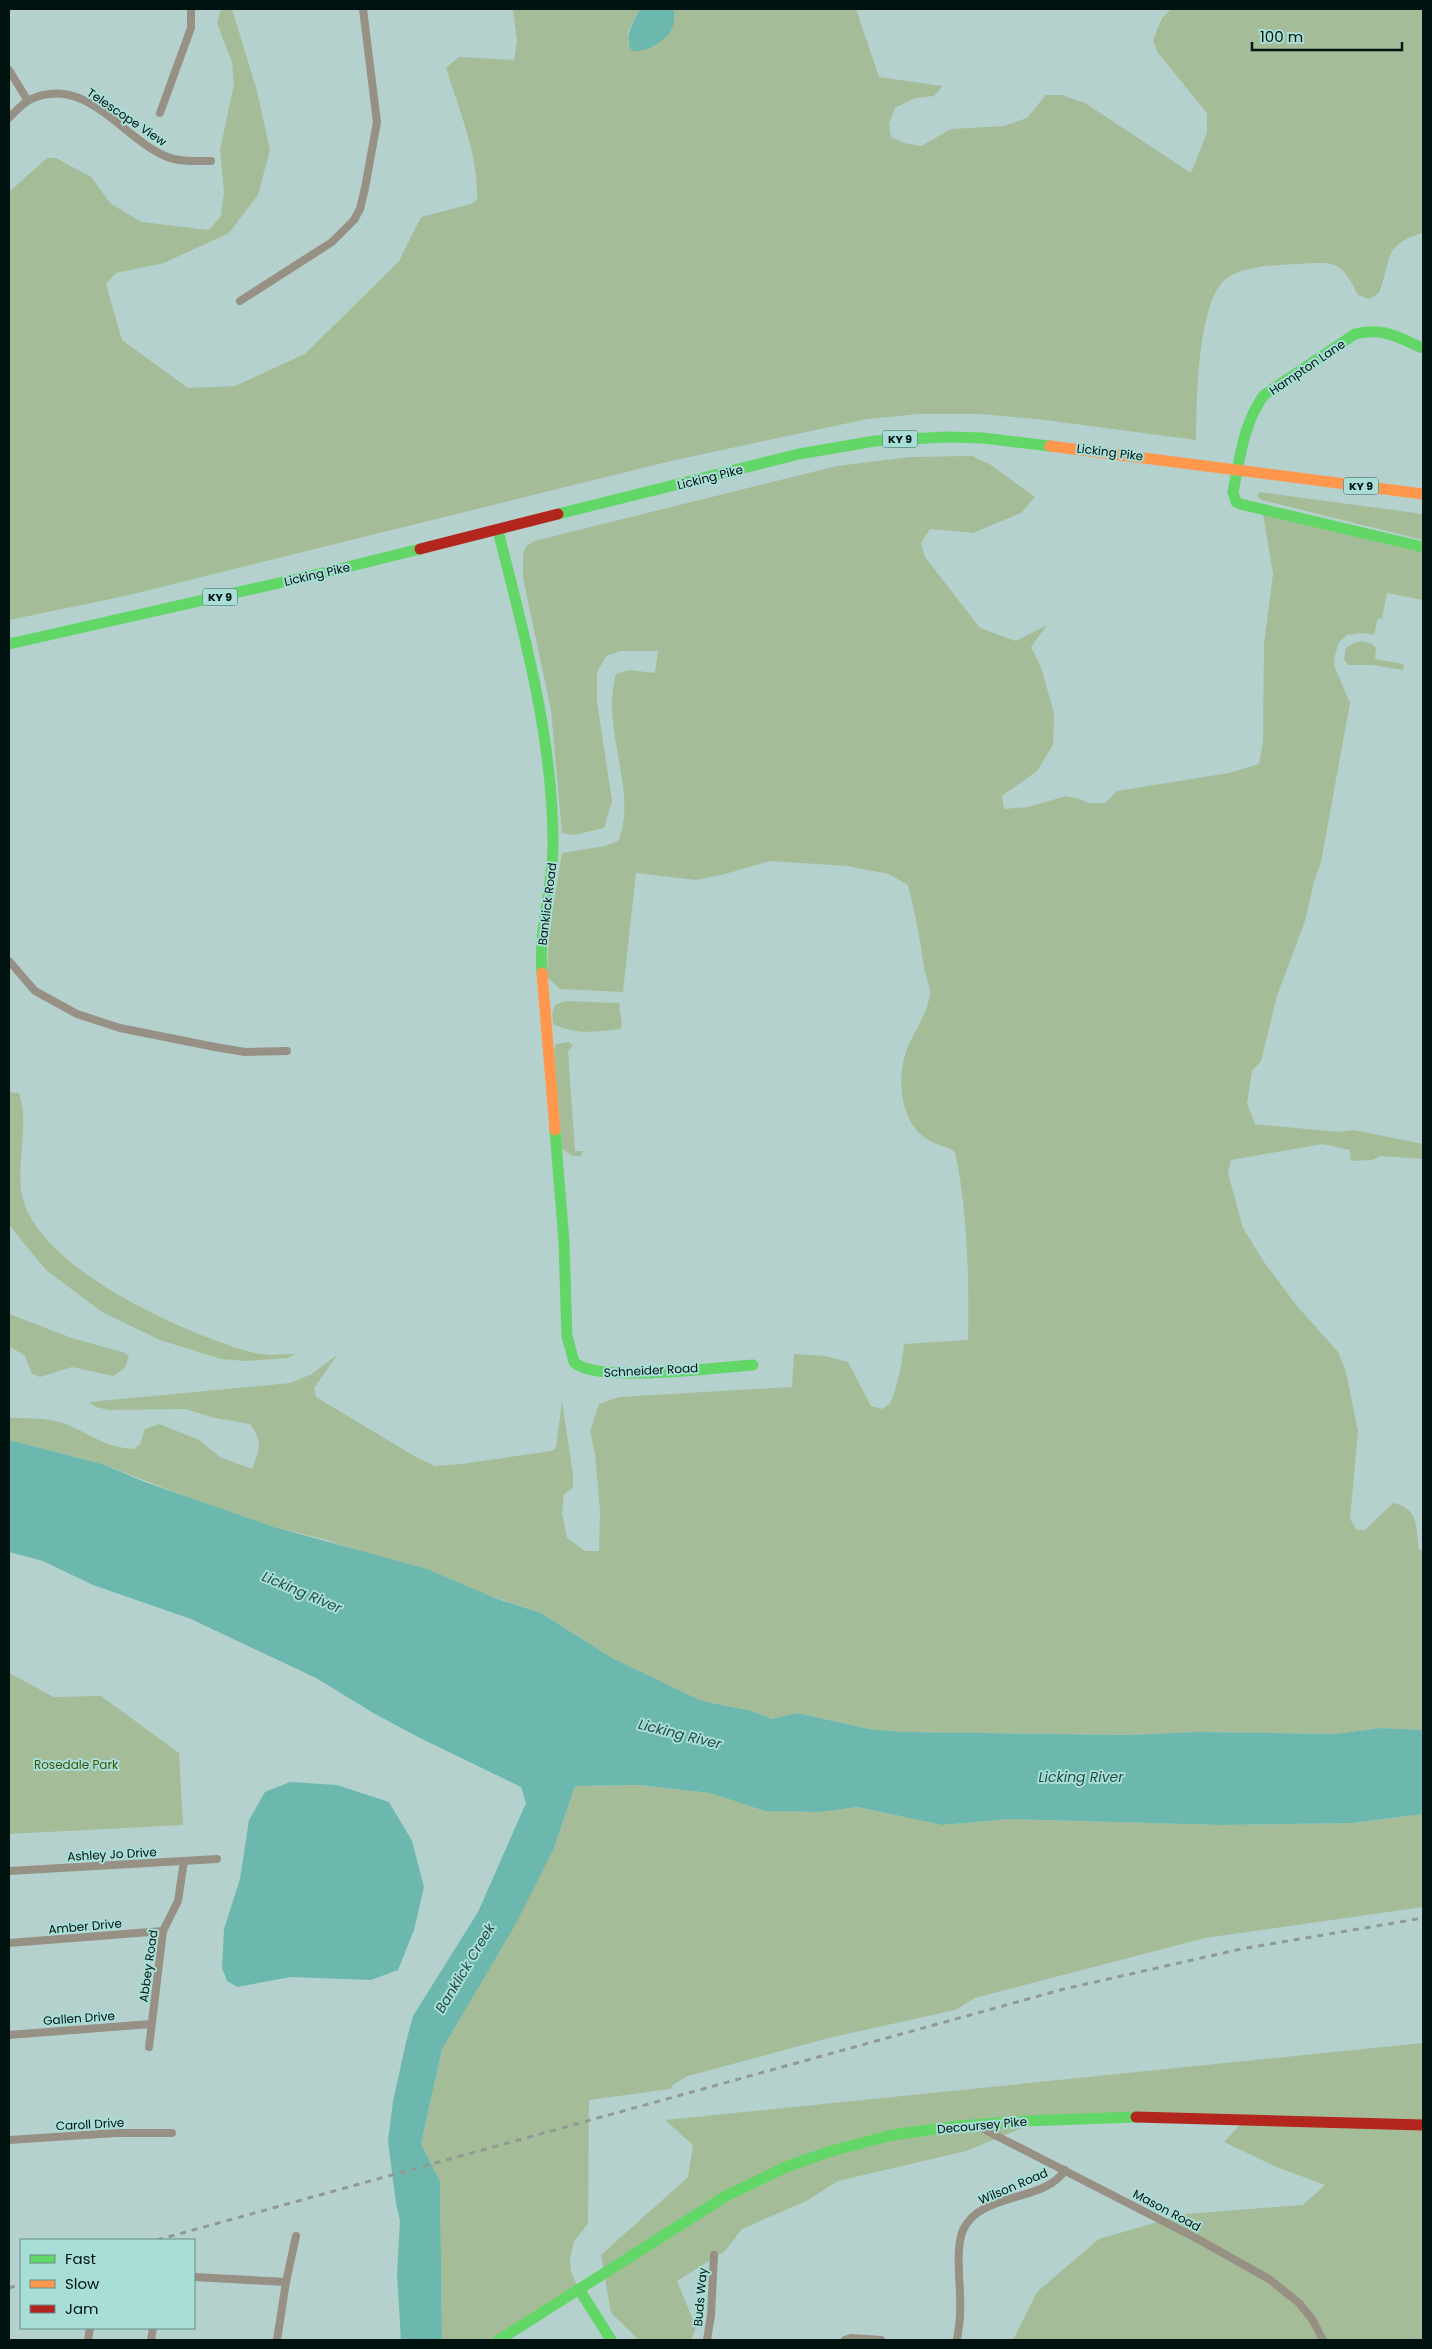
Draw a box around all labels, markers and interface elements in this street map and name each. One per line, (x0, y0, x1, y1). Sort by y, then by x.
scale bar (1252, 20, 1402, 52)
text: 100 m (1260, 26, 1303, 47)
street label: Telescope View (84, 84, 170, 150)
street label: Hampton Lane (1266, 335, 1348, 399)
road number: KY 9 (882, 430, 918, 448)
street label: Licking Pike (1076, 439, 1144, 465)
street label: Licking Pike (675, 461, 745, 493)
road number: KY 9 (1344, 478, 1378, 494)
street label: Licking Pike (282, 558, 352, 590)
road number: KY 9 (202, 588, 238, 606)
street label: Banklick Road (533, 862, 561, 946)
street label: Schneider Road (603, 1359, 699, 1381)
water label: Licking River (259, 1566, 346, 1618)
water label: Licking River (636, 1714, 724, 1754)
park label: Rosedale Park (34, 1756, 119, 1773)
water label: Licking River (1039, 1767, 1124, 1787)
street label: Ashley Jo Drive (67, 1843, 157, 1865)
street label: Amber Drive (48, 1914, 122, 1938)
water label: Banklick Creek (430, 1919, 500, 2017)
street label: Abbey Road (135, 1929, 161, 2003)
street label: Gallen Drive (43, 2007, 115, 2029)
street label: Decoursey Pike (936, 2113, 1028, 2137)
street label: Caroll Drive (55, 2114, 125, 2134)
street label: Wilson Road (976, 2164, 1050, 2208)
street label: Mason Road (1130, 2185, 1204, 2235)
legend (20, 2239, 195, 2329)
text: Fast (65, 2248, 96, 2269)
street label: Buds Way (689, 2267, 711, 2327)
text: Slow (65, 2273, 100, 2294)
text: Jam (65, 2298, 99, 2319)

